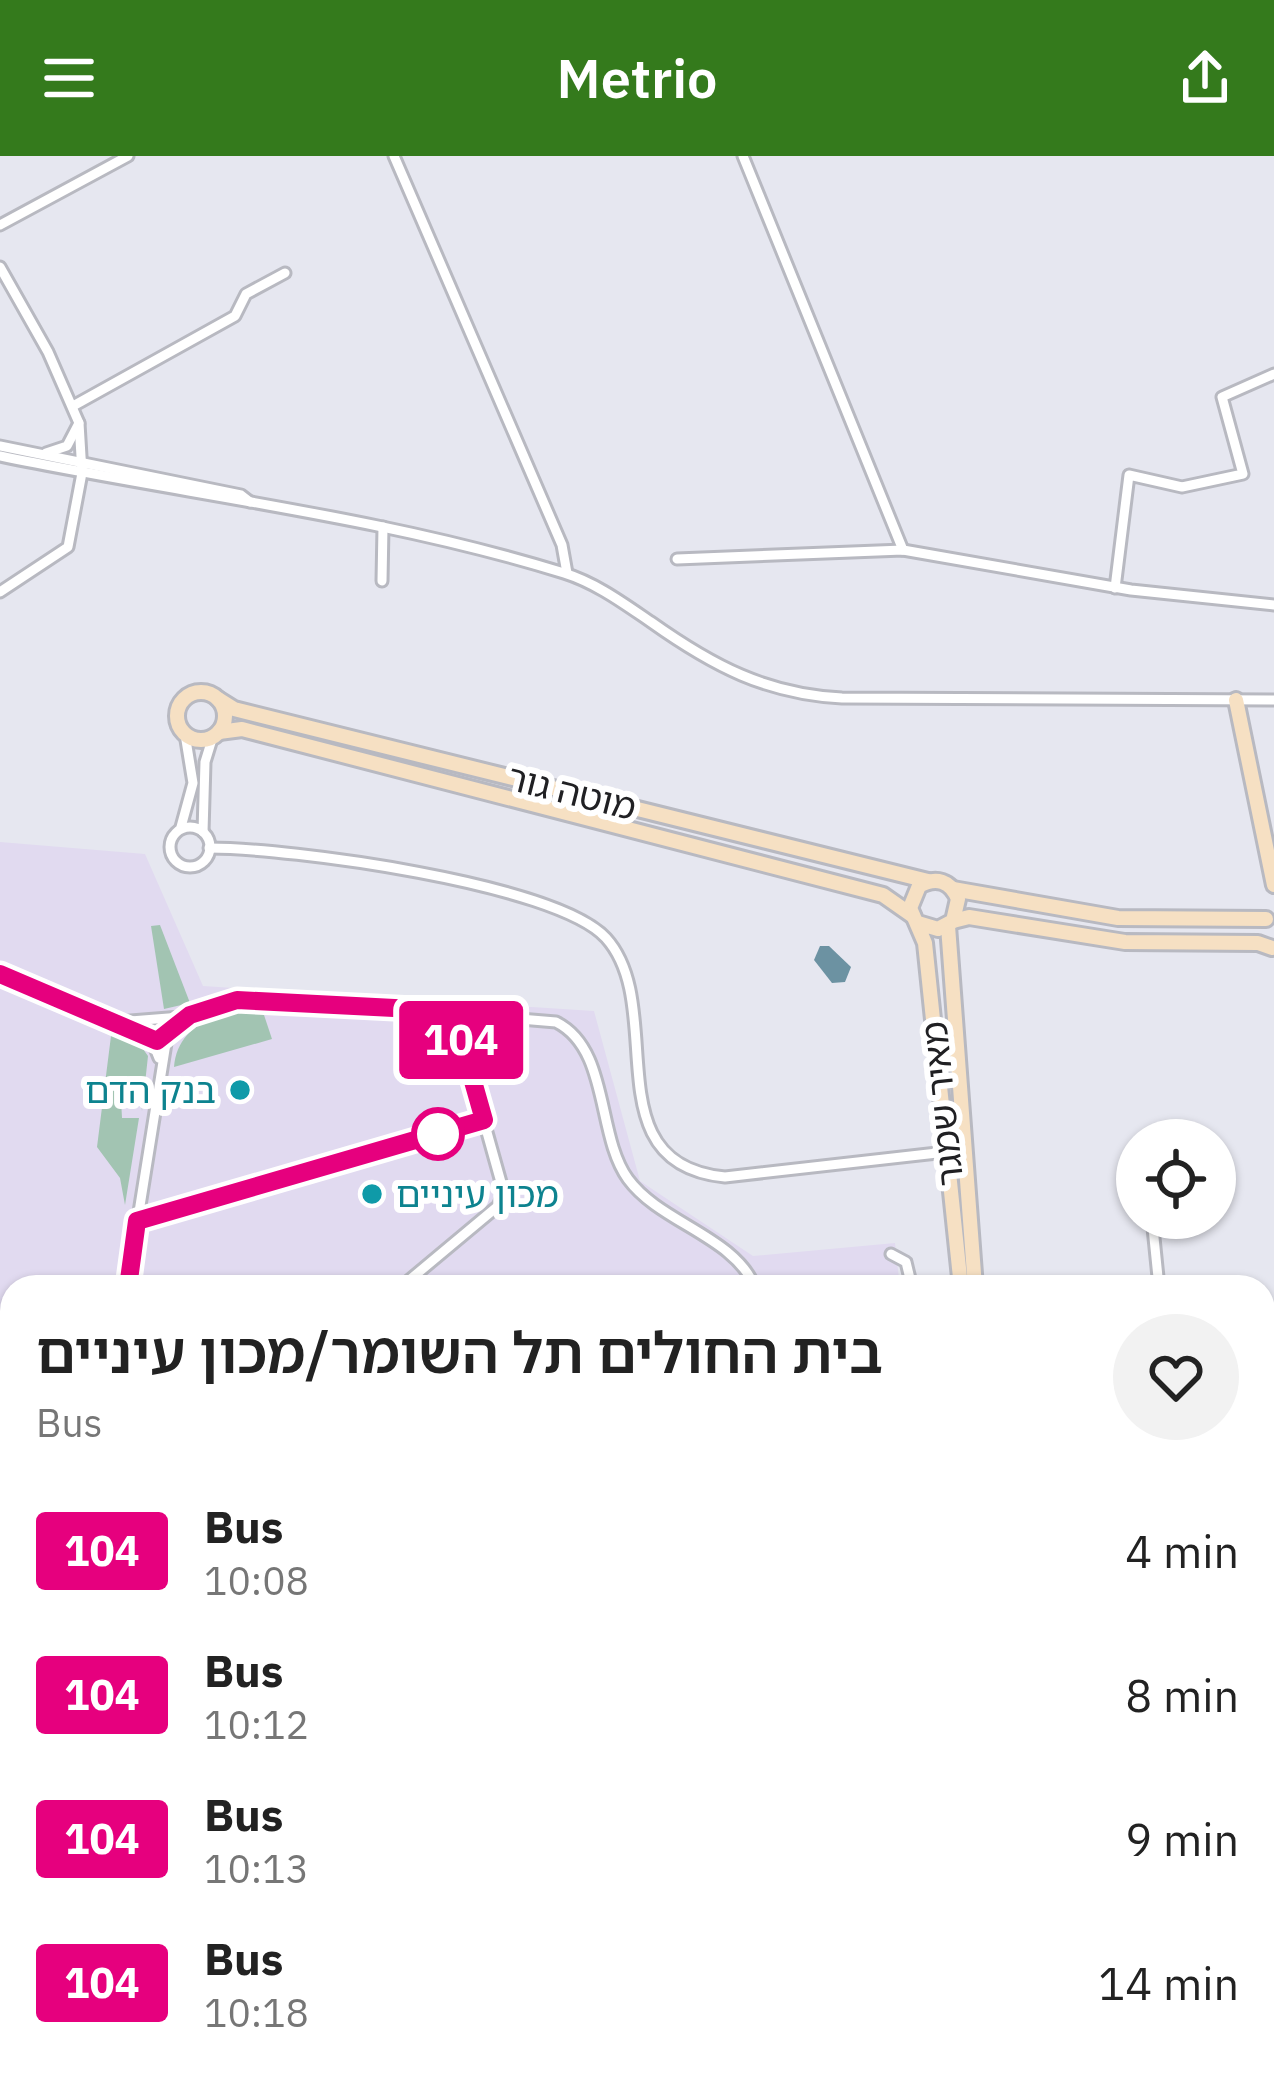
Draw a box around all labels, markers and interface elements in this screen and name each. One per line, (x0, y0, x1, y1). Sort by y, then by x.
text: Metrio (557, 43, 717, 113)
icon: menu (36, 45, 102, 111)
icon: share (1172, 45, 1238, 111)
street label: מוטה גור (503, 753, 641, 830)
line badge: 104 (392, 1001, 530, 1079)
text: 104 (423, 1012, 499, 1067)
street label: מאיר שמגר (909, 1019, 974, 1189)
place label: בנק הדם (85, 1066, 216, 1113)
marker: בנק הדם (227, 1077, 253, 1103)
unlabelled marker (413, 1109, 463, 1159)
map controls (1116, 1119, 1236, 1239)
button: locate (1116, 1119, 1236, 1239)
place label: מכון עיניים (396, 1170, 559, 1217)
marker: מכון עיניים (359, 1181, 385, 1207)
button: heart (1113, 1314, 1239, 1440)
text: בית החולים תל השומר/מכון עיניים (36, 1315, 883, 1389)
text: Bus (36, 1397, 103, 1448)
text: Bus (204, 1497, 284, 1555)
text: 4 min (1125, 1522, 1239, 1580)
text: 104 (64, 1523, 140, 1578)
text: 10:08 (204, 1555, 309, 1606)
text: Bus (204, 1641, 284, 1699)
text: 8 min (1125, 1666, 1239, 1724)
text: 104 (64, 1667, 140, 1722)
text: 10:12 (204, 1699, 309, 1750)
text: Bus (204, 1785, 284, 1843)
text: 9 min (1125, 1810, 1239, 1868)
text: 104 (64, 1811, 140, 1866)
text: 10:13 (204, 1843, 309, 1894)
text: Bus (204, 1929, 284, 1987)
text: 14 min (1098, 1954, 1239, 2012)
text: 104 (64, 1955, 140, 2010)
text: 10:18 (204, 1987, 309, 2038)

